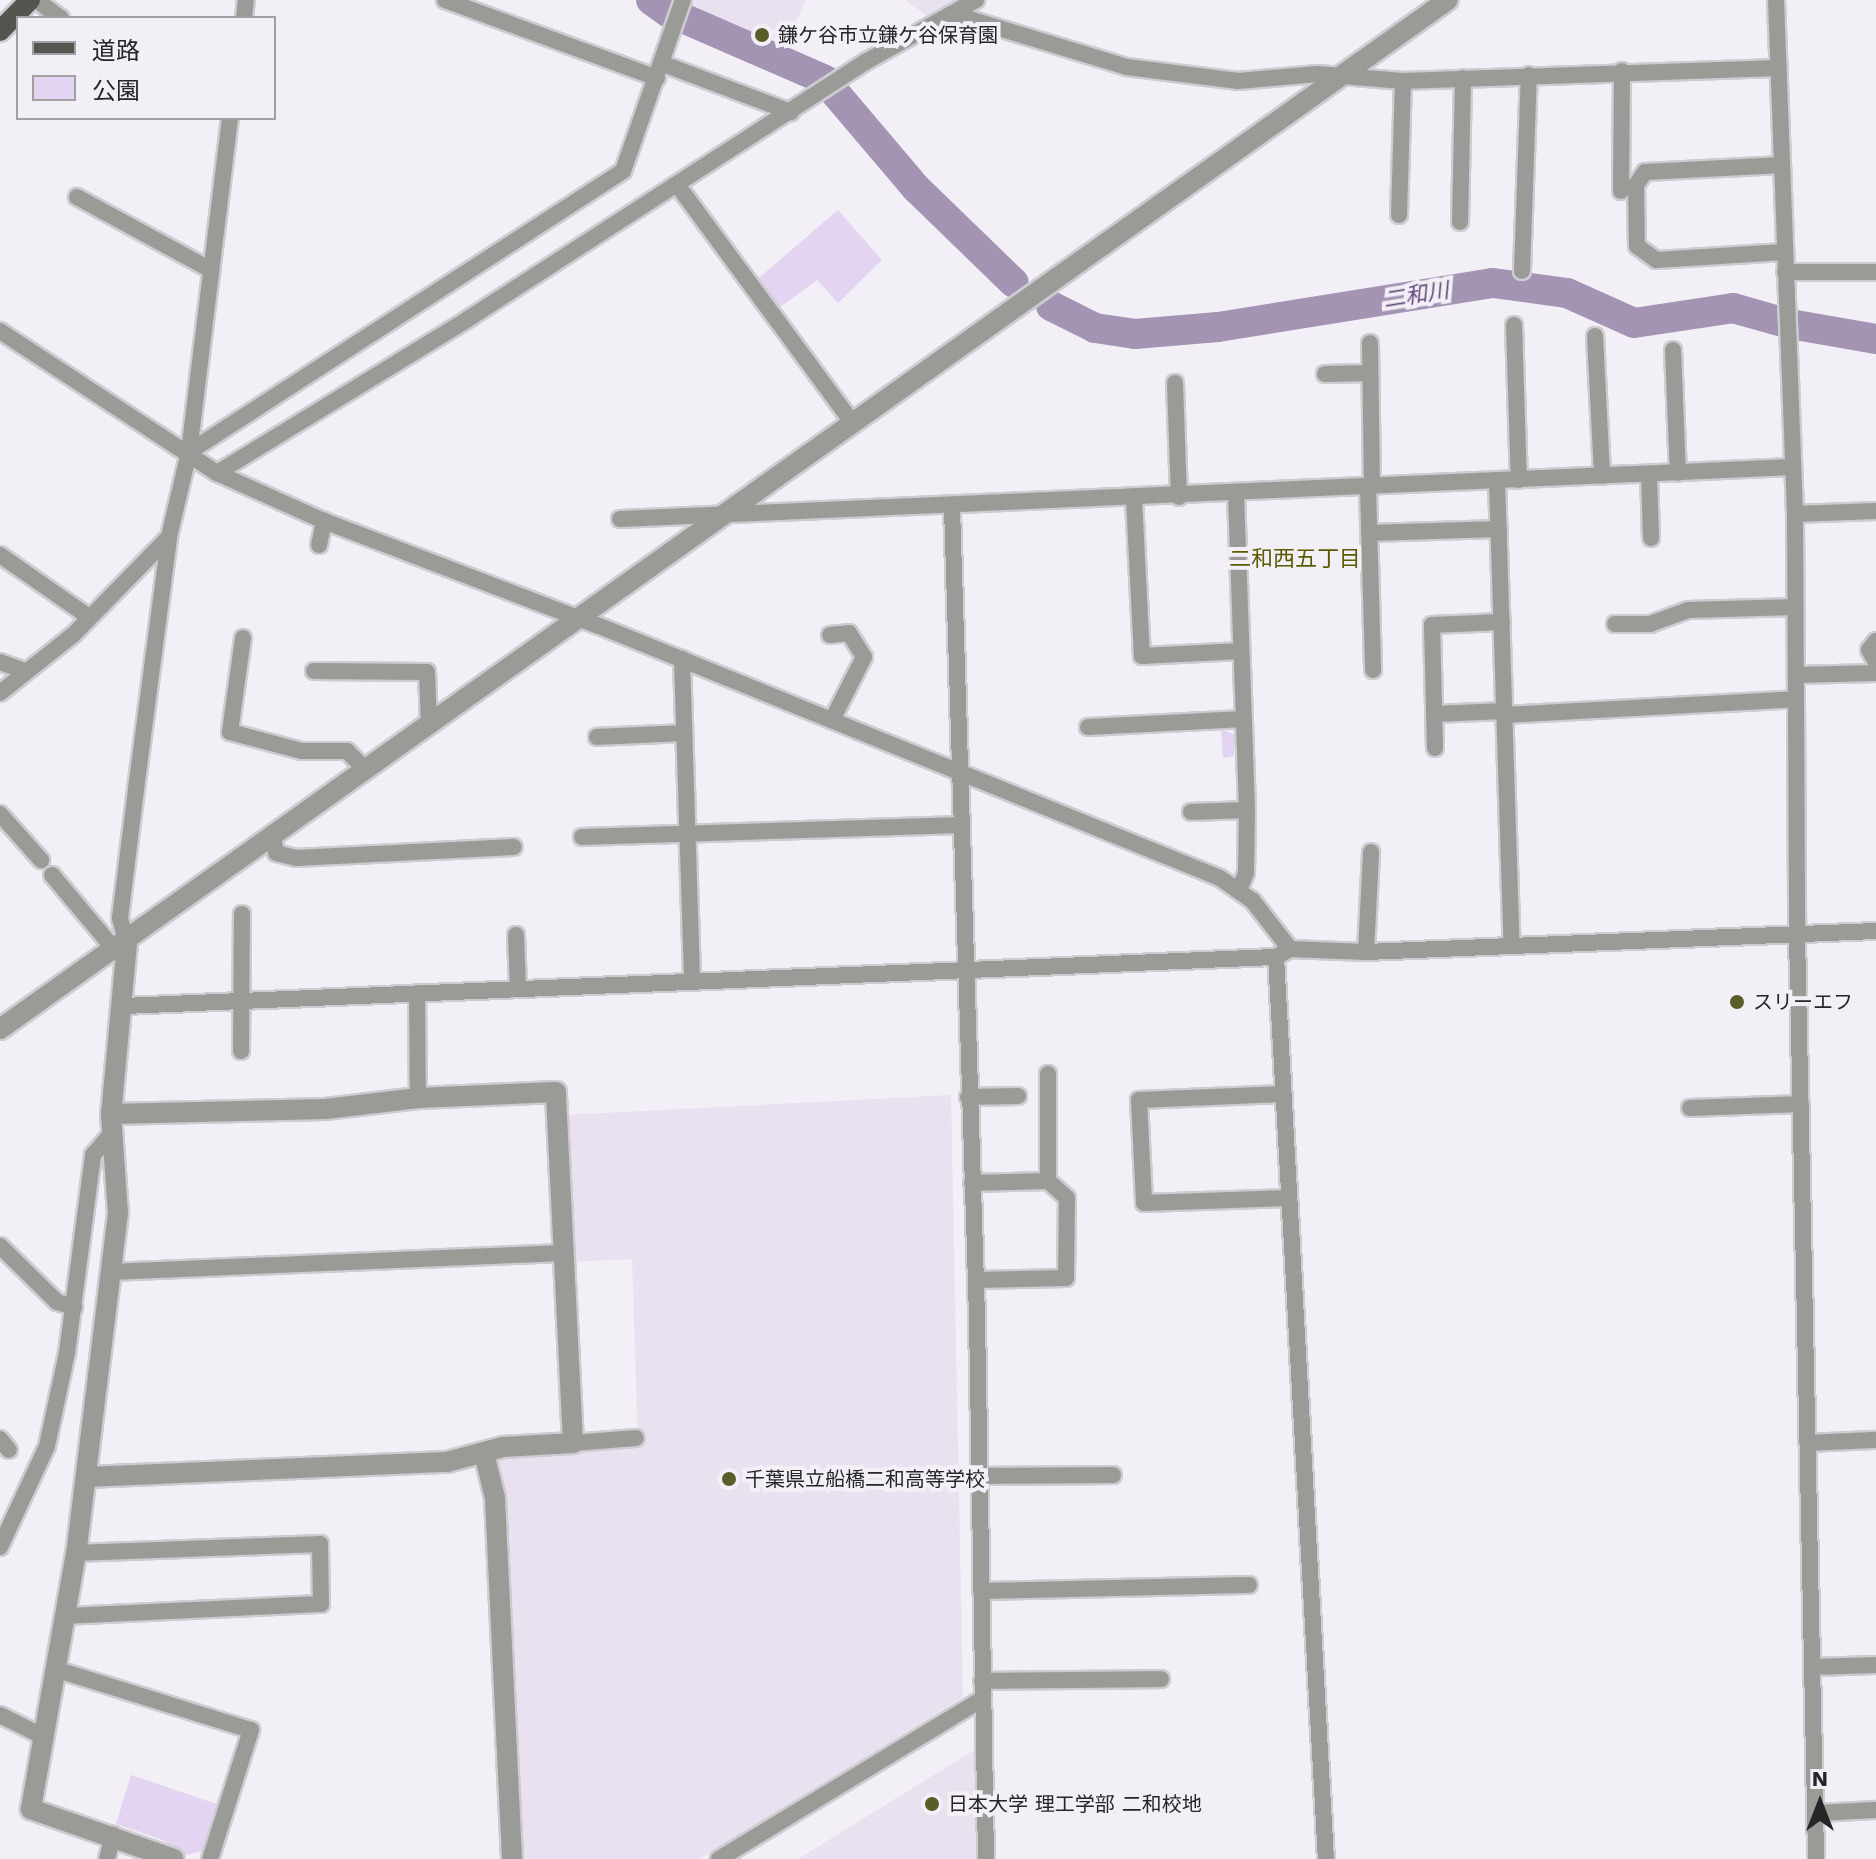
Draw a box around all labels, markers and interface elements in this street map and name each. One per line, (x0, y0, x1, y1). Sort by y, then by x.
legend (16, 16, 276, 120)
place label: 鎌ケ谷市立鎌ケ谷保育園 (778, 23, 998, 47)
marker: 鎌ケ谷市立鎌ケ谷保育園 (753, 26, 771, 44)
text: 道路 (92, 37, 140, 65)
text: 公園 (92, 77, 140, 105)
water label: 二和川 (1381, 277, 1451, 313)
district label: 二和西五丁目 (1229, 546, 1361, 572)
place label: スリーエフ (1753, 990, 1853, 1014)
marker: スリーエフ (1728, 993, 1746, 1011)
place label: 千葉県立船橋二和高等学校 (745, 1467, 985, 1491)
marker: 千葉県立船橋二和高等学校 (720, 1470, 738, 1488)
north arrow (1780, 1763, 1860, 1843)
text: N (1812, 1766, 1828, 1791)
place label: 日本大学 理工学部 二和校地 (948, 1792, 1202, 1816)
marker: 日本大学 理工学部 二和校地 (923, 1795, 941, 1813)

